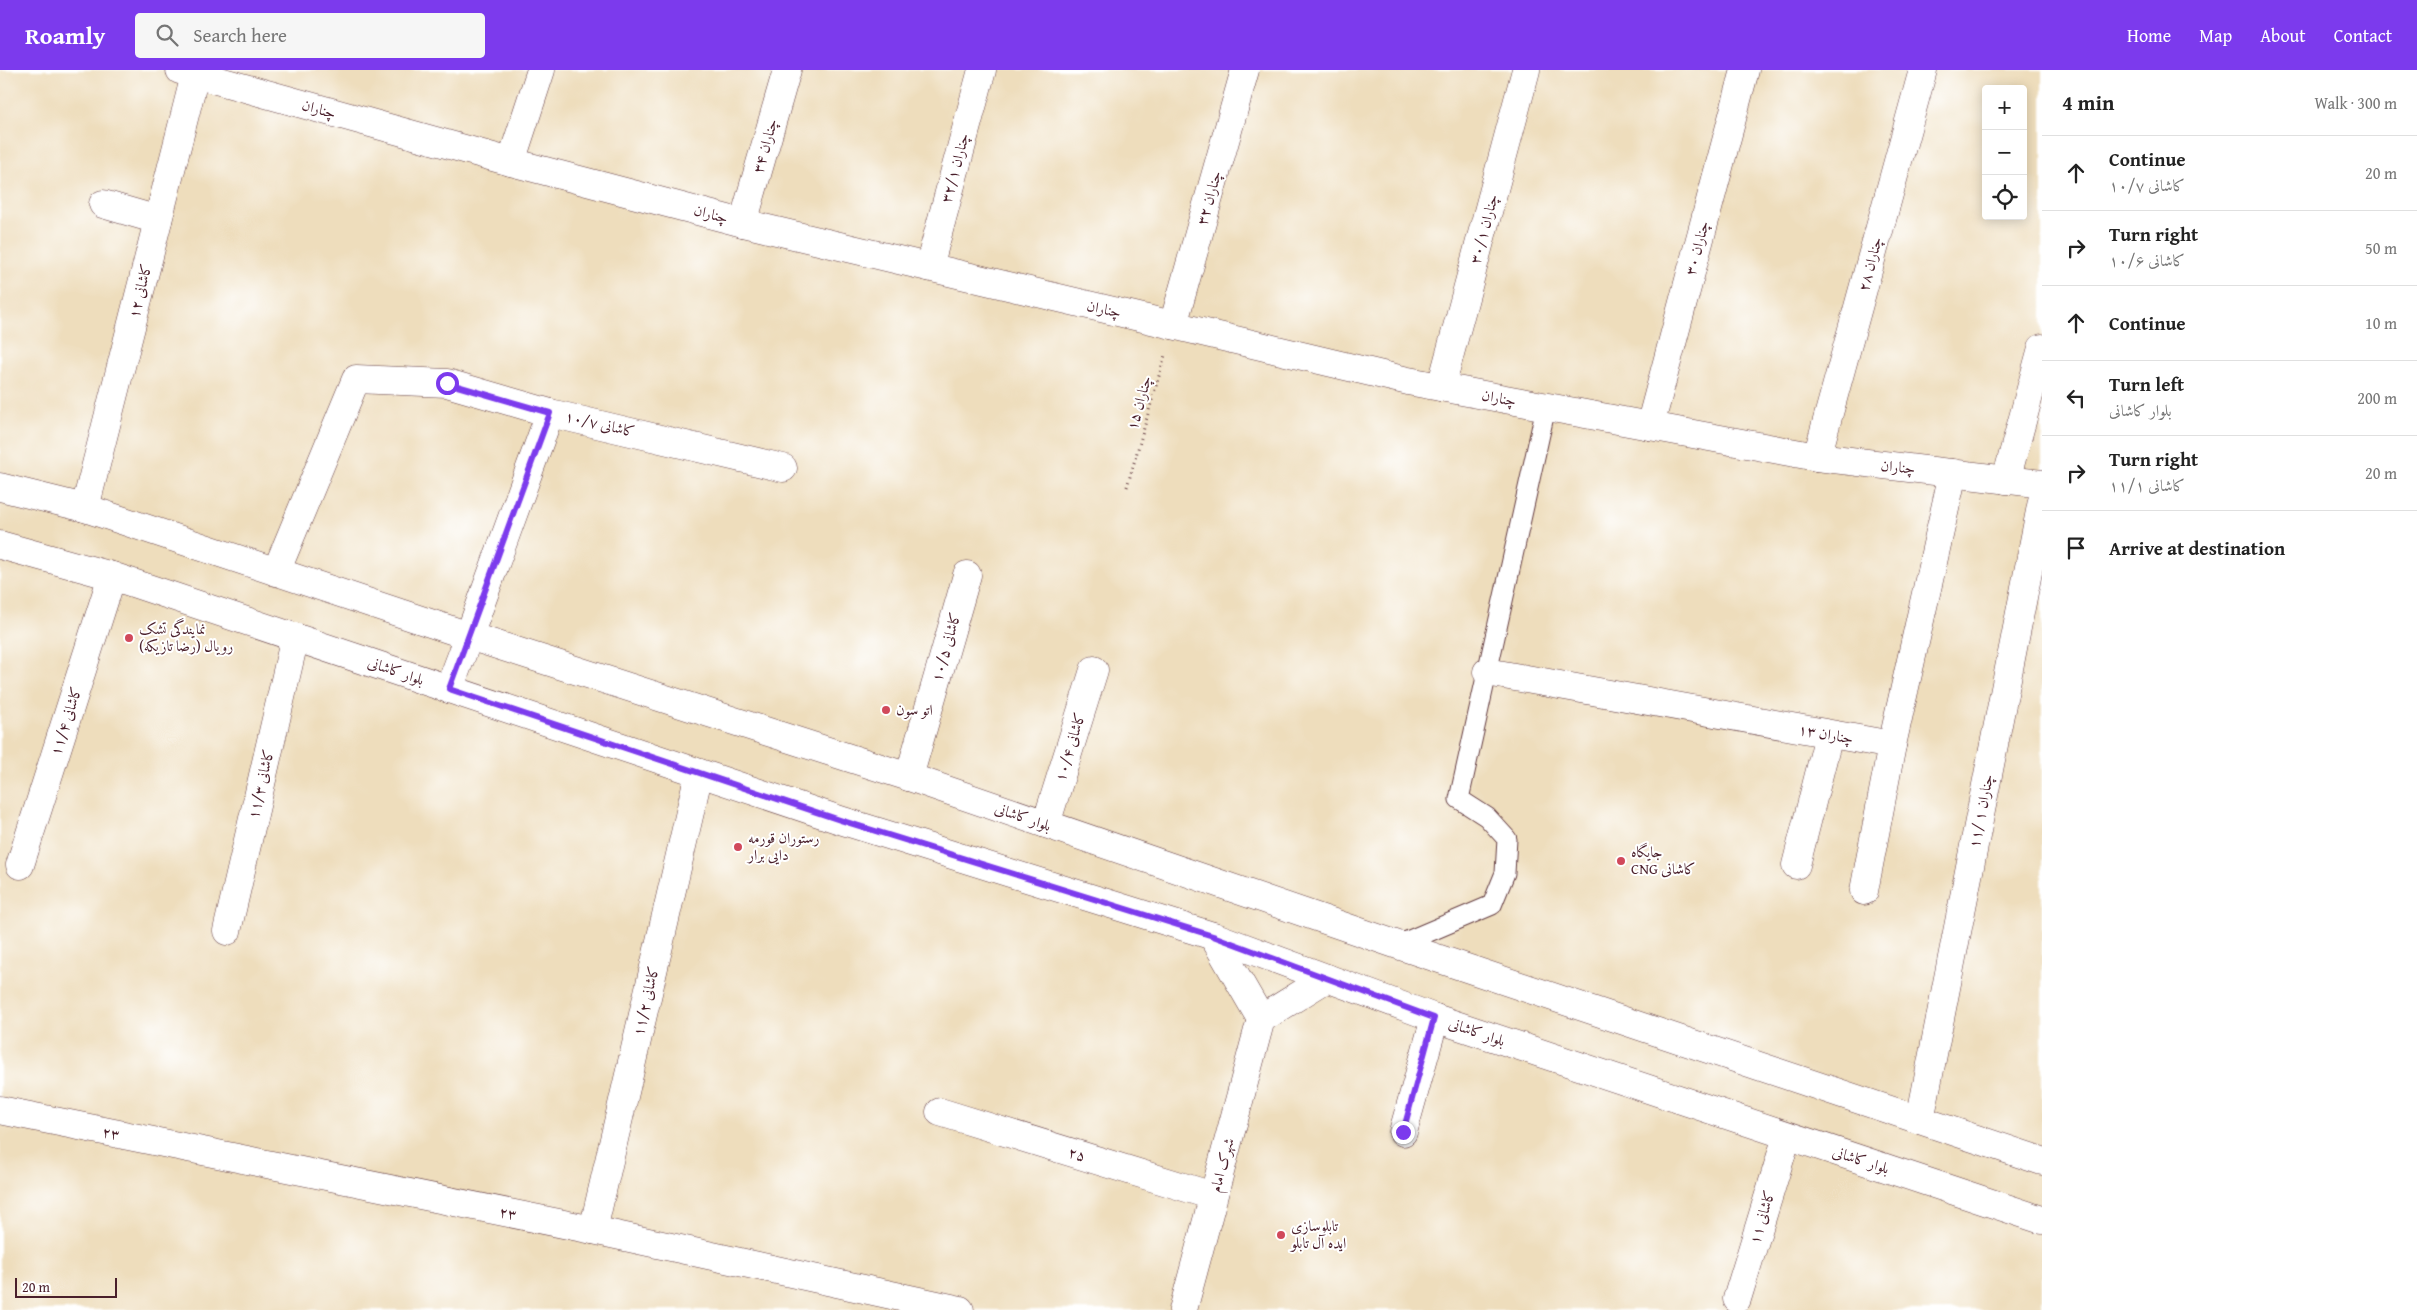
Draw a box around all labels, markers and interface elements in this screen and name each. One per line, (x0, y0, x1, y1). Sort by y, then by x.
search box (135, 13, 485, 58)
text: Roamly (25, 18, 105, 53)
icon: search (153, 21, 181, 49)
text: Search here (193, 21, 287, 49)
text: Home (2127, 22, 2171, 49)
text: Map (2199, 22, 2232, 49)
text: About (2260, 22, 2306, 49)
text: Contact (2334, 22, 2392, 49)
map controls (1982, 85, 2027, 220)
button: + (1982, 85, 2027, 130)
text: 4 min (2062, 87, 2114, 118)
text: Walk · 300 m (2314, 91, 2397, 115)
street label: چناران (300, 94, 339, 123)
street label: چناران ۳۴ (747, 116, 782, 175)
button: − (1982, 130, 2027, 175)
street label: چناران ۳۲/۱ (935, 131, 974, 205)
text: Continue (2109, 145, 2186, 173)
icon: ahead (2062, 159, 2090, 187)
text: 20 m (2365, 161, 2397, 185)
street label: چناران ۳۲ (1191, 168, 1226, 227)
text: ۱۰/۷ کاشانی (2109, 173, 2185, 197)
button: locate (1982, 175, 2027, 220)
street label: چناران ۳۰/۱ (1464, 192, 1503, 266)
street label: چناران (692, 199, 731, 228)
street label: چناران ۳۰ (1679, 218, 1714, 277)
text: Turn right (2109, 220, 2198, 248)
street label: چناران ۲۸ (1852, 234, 1887, 293)
icon: right (2062, 234, 2090, 262)
text: 50 m (2365, 236, 2397, 260)
text: ۱۰/۶ کاشانی (2109, 248, 2185, 272)
street label: کاشانی ۱۲ (123, 261, 156, 320)
street label: چناران (1085, 294, 1123, 323)
icon: ahead (2062, 309, 2090, 337)
text: Continue (2109, 309, 2186, 337)
text: 10 m (2365, 311, 2397, 335)
text: Turn left (2109, 370, 2184, 398)
route start (436, 372, 459, 395)
street label: چناران ۱۵ (1121, 373, 1156, 432)
street label: چناران (1480, 384, 1518, 411)
icon: left (2062, 384, 2090, 412)
text: 200 m (2357, 386, 2397, 410)
text: بلوار کاشانی (2109, 398, 2171, 422)
street label: ۱۰/۷ کاشانی (563, 405, 637, 442)
text: Turn right (2109, 445, 2198, 473)
street label: چناران (1880, 454, 1916, 479)
icon: right (2062, 459, 2090, 487)
text: 20 m (2365, 461, 2397, 485)
text: ۱۱/۱ کاشانی (2109, 473, 2185, 497)
icon: arrive (2062, 534, 2090, 562)
text: Arrive at destination (2109, 534, 2285, 562)
street label: ۱۰/۵ کاشانی (926, 610, 965, 684)
place label: نمایندگی تشک رویال (رضا تازیکه) (139, 617, 233, 656)
marker: نمایندگی تشک رویال (رضا تازیکه) (123, 632, 135, 644)
street label: بلوار کاشانی (365, 651, 427, 690)
street label: ۱۱/۴ کاشانی (45, 684, 87, 758)
place label: اتو سون (896, 699, 933, 720)
marker: اتو سون (880, 704, 892, 716)
street label: ۱۰/۴ کاشانی (1049, 710, 1090, 784)
street label: چناران ۱۳ (1797, 718, 1855, 749)
street label: ۱۱/۳ کاشانی (242, 747, 279, 821)
street label: چناران ۱ /۱۱ (1963, 772, 1998, 850)
street label: بلوار کاشانی (992, 797, 1054, 836)
place label: رستوران قورمه دایی برار (746, 827, 820, 865)
marker: رستوران قورمه دایی برار (732, 841, 744, 853)
place label: جایگاه CNG کاشانی (1631, 841, 1696, 879)
marker: جایگاه CNG کاشانی (1615, 855, 1627, 867)
street label: ۱۱/۲ کاشانی (627, 964, 664, 1038)
street label: بلوار کاشانی (1446, 1012, 1508, 1051)
street label: ۲۳ (100, 1121, 122, 1144)
route end (1392, 1121, 1415, 1144)
street label: شهرک امام (1204, 1135, 1242, 1195)
street label: بلوار کاشانی (1830, 1140, 1892, 1179)
street label: ۲۵ (1066, 1141, 1089, 1166)
street label: ۱۱ کاشانی (1743, 1187, 1780, 1246)
street label: ۲۳ (497, 1201, 519, 1224)
place label: تابلوسازی ایده آل تابلو (1289, 1215, 1346, 1253)
marker: تابلوسازی ایده آل تابلو (1275, 1229, 1287, 1241)
scale bar (15, 1275, 118, 1298)
text: 20 m (22, 1277, 50, 1297)

